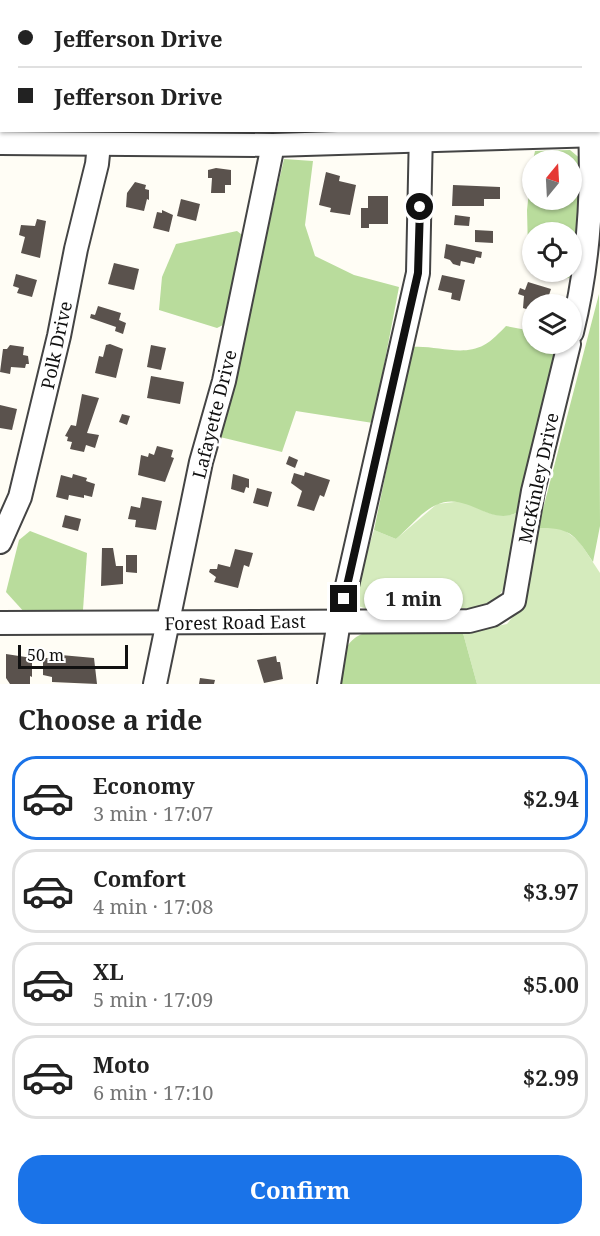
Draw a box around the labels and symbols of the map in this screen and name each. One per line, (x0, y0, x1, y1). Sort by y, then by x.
north arrow (522, 150, 582, 210)
route start (406, 193, 433, 220)
street label: Polk Drive (35, 299, 77, 391)
street label: Lafayette Drive (186, 347, 242, 481)
street label: McKinley Drive (512, 410, 564, 546)
callout: 1 min (365, 578, 464, 620)
route end (330, 585, 357, 612)
street label: Forest Road East (164, 609, 306, 635)
scale bar (18, 642, 128, 670)

